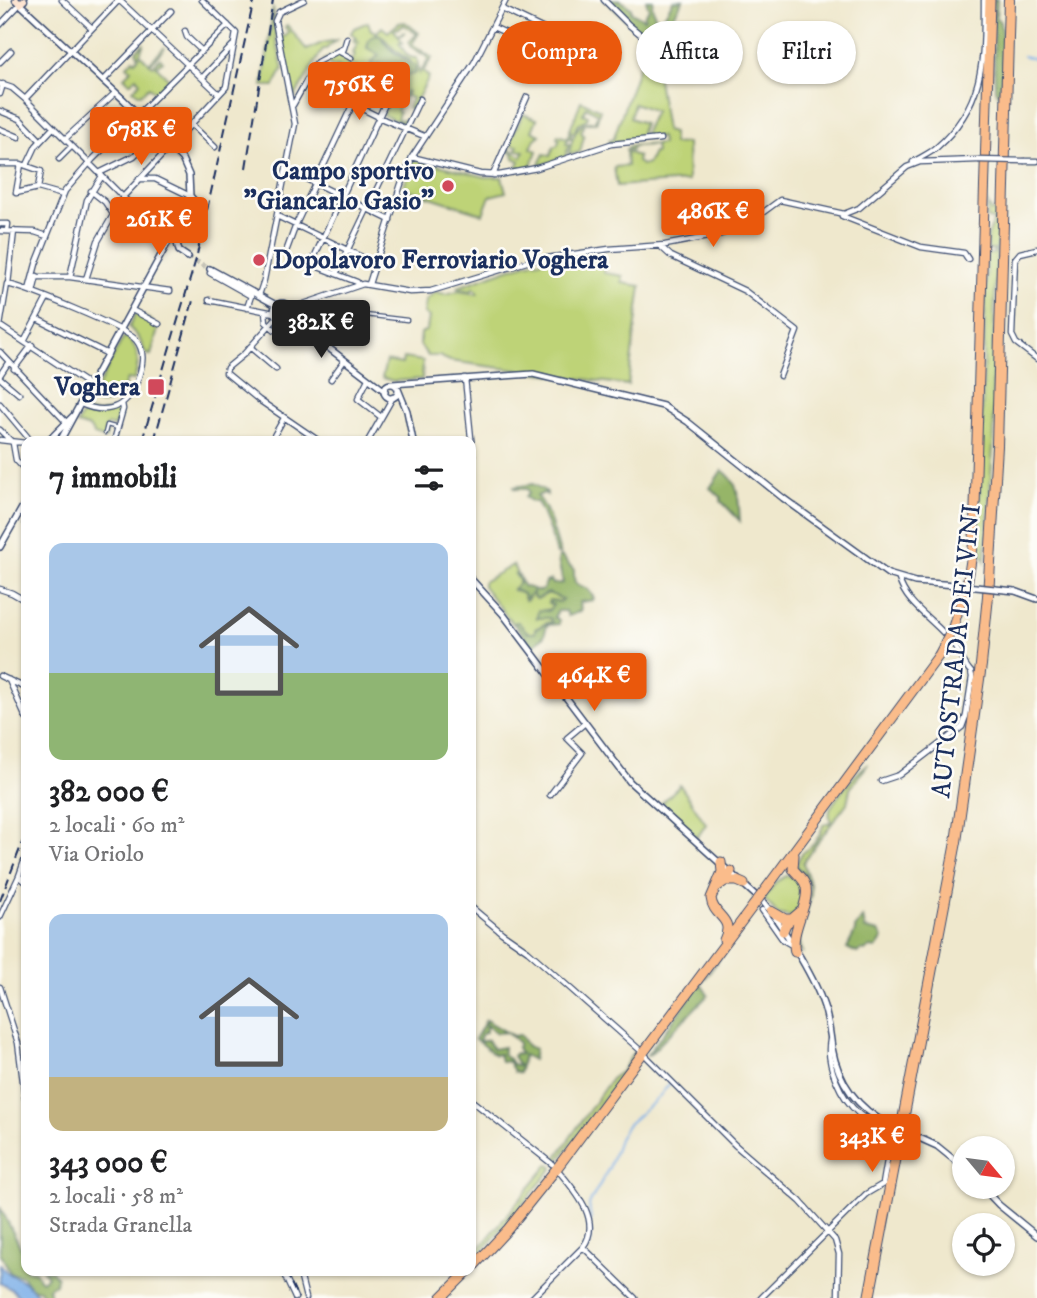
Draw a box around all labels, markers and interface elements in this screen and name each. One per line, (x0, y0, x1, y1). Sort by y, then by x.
chip: Compra (497, 21, 622, 84)
chip: Affitta (636, 21, 743, 84)
chip: Filtri (757, 21, 856, 84)
pin: 756K € (302, 62, 416, 122)
text: 756K € (324, 70, 394, 99)
pin: 678K € (84, 108, 198, 167)
text: 678K € (106, 115, 176, 144)
place label: Campo sportivo "Giancarlo Gasio" (244, 155, 434, 218)
marker: Campo sportivo "Giancarlo Gasio" (440, 178, 456, 194)
pin: 486K € (656, 190, 770, 249)
text: 486K € (677, 197, 749, 226)
pin: 261K € (102, 198, 216, 257)
text: 261K € (126, 205, 192, 234)
place label: Dopolavoro Ferroviario Voghera (273, 244, 609, 277)
marker: Dopolavoro Ferroviario Voghera (251, 252, 267, 268)
pin: 382K € (264, 300, 378, 360)
text: 382K € (288, 308, 354, 337)
place label: Voghera (54, 371, 141, 404)
marker: Voghera (146, 377, 166, 397)
icon: filters (410, 459, 448, 497)
text: 7 immobili (49, 460, 177, 497)
street label: AUTOSTRADA DEI VINI (925, 502, 989, 800)
icon: home (186, 588, 312, 714)
pin: 464K € (537, 654, 651, 713)
text: 464K € (557, 661, 631, 690)
text: 382 000 € (49, 774, 169, 811)
text: 2 locali · 60 m² (49, 811, 184, 840)
text: Via Oriolo (49, 840, 144, 869)
icon: home (186, 959, 312, 1085)
pin: 343K € (815, 1114, 929, 1174)
text: 343K € (840, 1122, 904, 1151)
north arrow (952, 1136, 1015, 1199)
map controls (952, 1136, 1015, 1276)
text: 343 000 € (49, 1145, 168, 1182)
text: 2 locali · 58 m² (49, 1182, 183, 1211)
text: Strada Granella (49, 1211, 192, 1240)
button: locate (952, 1213, 1015, 1276)

